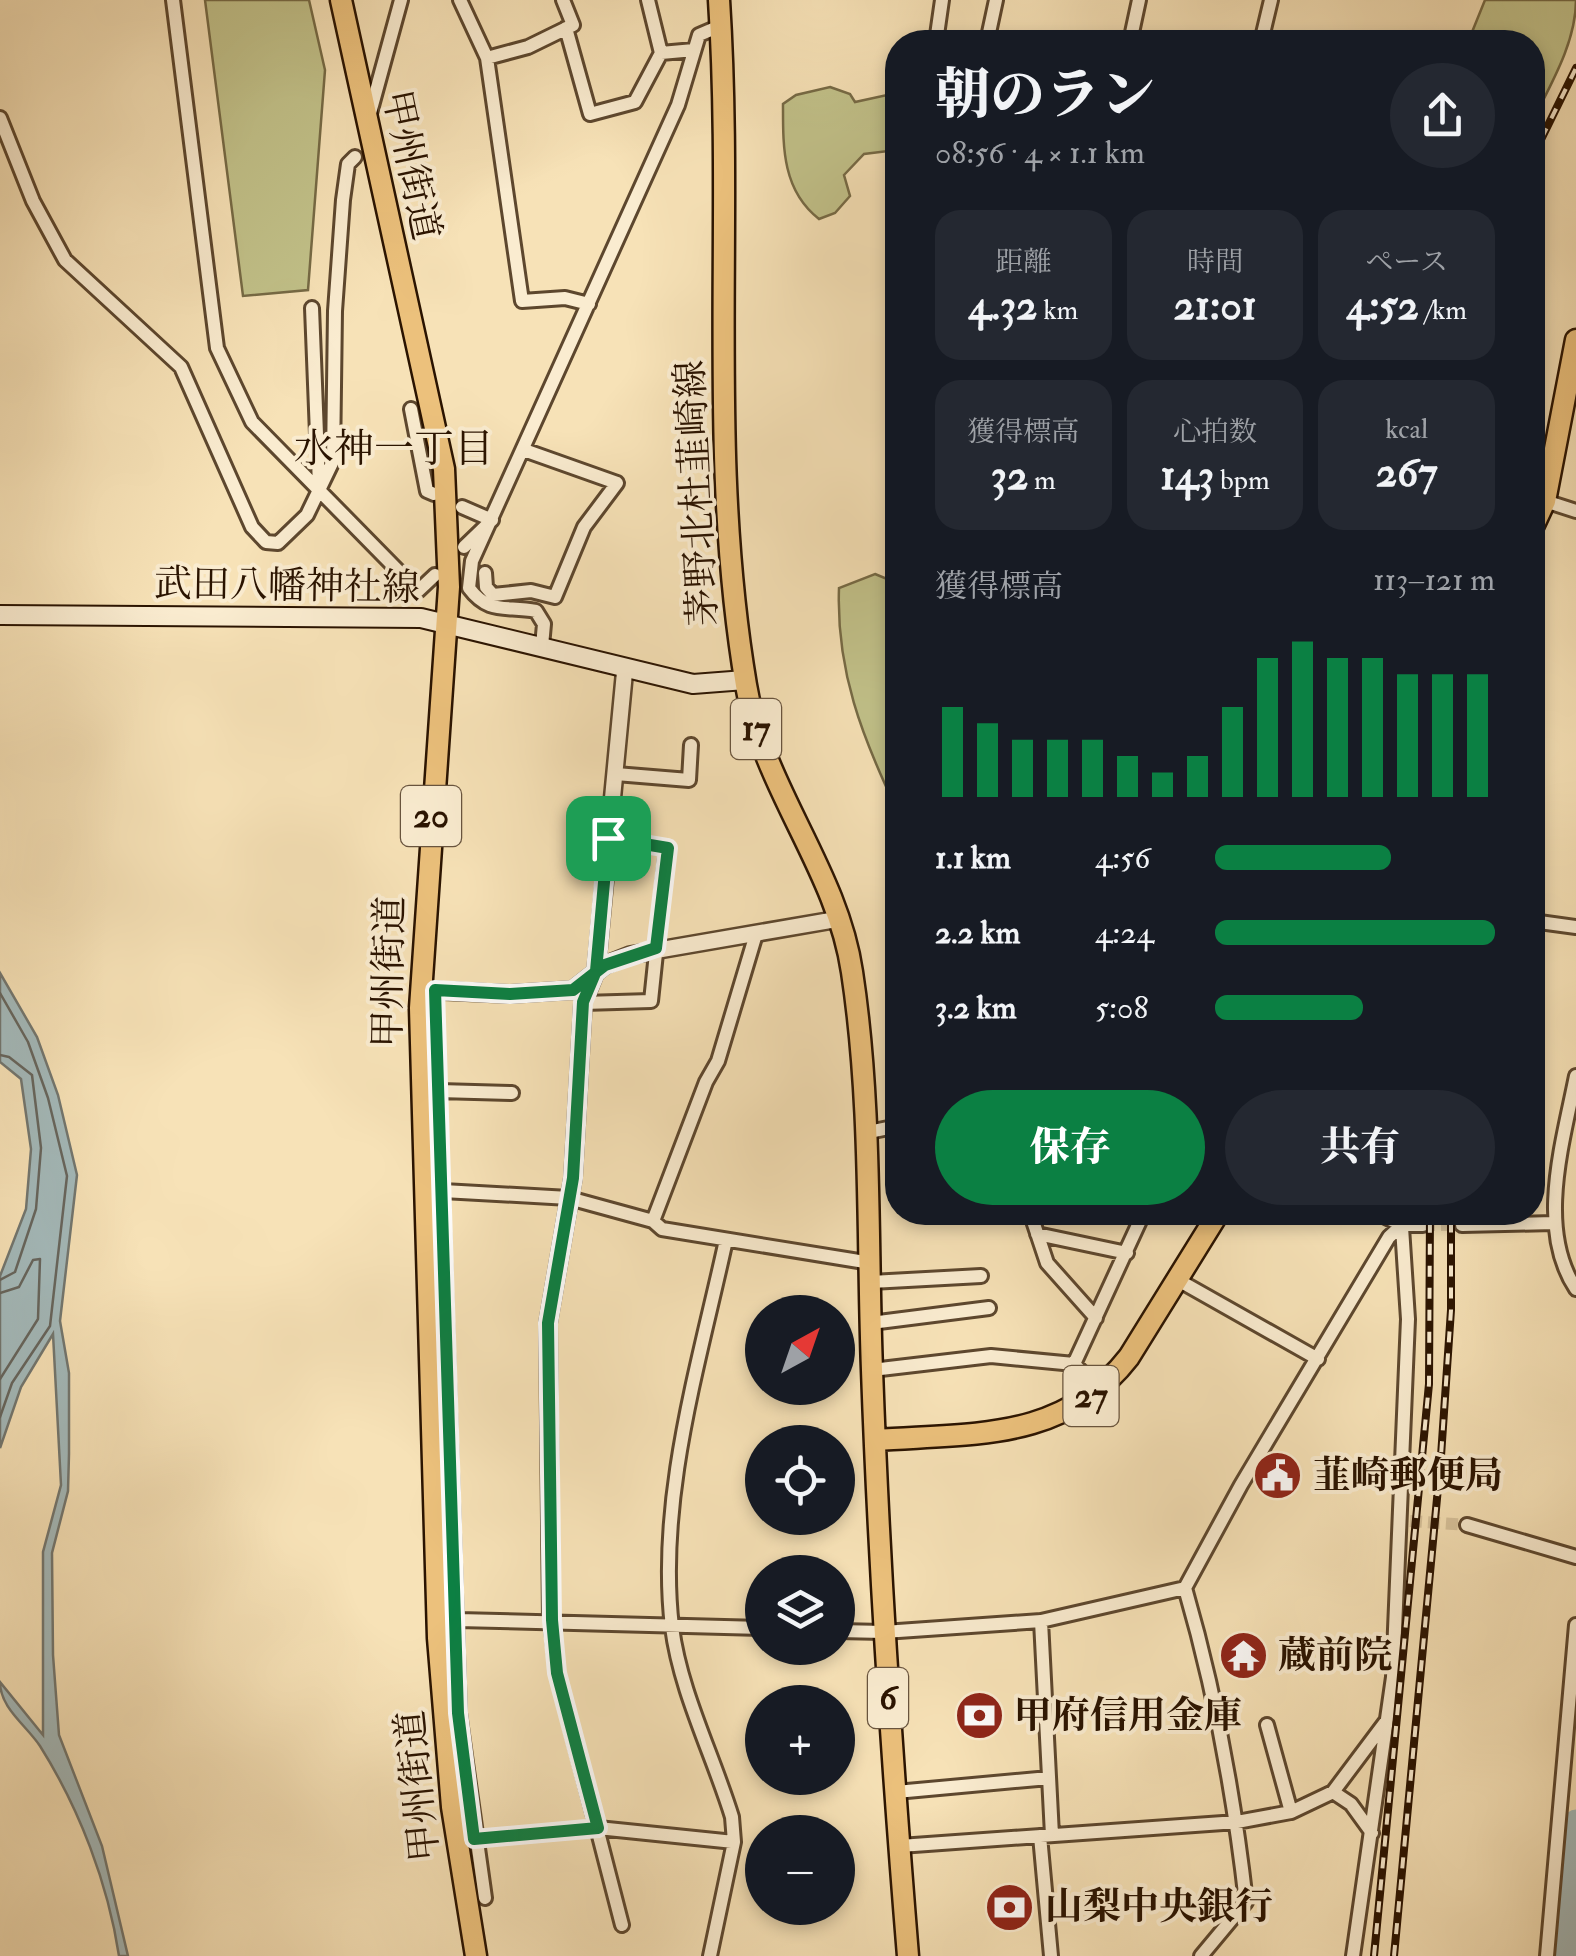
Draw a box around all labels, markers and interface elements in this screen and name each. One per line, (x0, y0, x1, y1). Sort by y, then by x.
text: 朝のラン (935, 61, 1155, 130)
button: share (1390, 63, 1495, 168)
street label: 甲州街道 (372, 86, 450, 244)
text: 08:56 · 4 × 1.1 km (935, 133, 1145, 173)
text: 距離 (995, 245, 1051, 280)
text: 時間 (1187, 245, 1243, 280)
text: ペース (1365, 245, 1448, 280)
text: 4.32 (968, 280, 1037, 332)
text: 21:01 (1174, 280, 1256, 332)
text: 4:52 (1346, 280, 1419, 332)
text: km (1037, 293, 1078, 328)
text: /km (1419, 293, 1467, 328)
street label: 茅野北杜韮崎線 (666, 359, 728, 627)
text: kcal (1385, 412, 1428, 447)
text: 獲得標高 (967, 415, 1079, 450)
text: 心拍数 (1173, 415, 1257, 450)
district label: 水神一丁目 (294, 424, 494, 475)
text: 267 (1376, 447, 1438, 499)
text: 32 (991, 450, 1028, 502)
text: 143 (1160, 450, 1214, 502)
text: m (1028, 463, 1056, 498)
text: bpm (1214, 463, 1270, 498)
street label: 武田八幡神社線 (154, 560, 420, 612)
text: 113–121 m (1373, 560, 1495, 600)
text: 獲得標高 (935, 567, 1063, 607)
road number: 17 (731, 699, 781, 759)
road number: 20 (401, 786, 461, 846)
pin (566, 796, 651, 881)
icon: arrive (581, 811, 636, 866)
text: 1.1 km (935, 838, 1011, 878)
text: 4:56 (1095, 838, 1150, 878)
street label: 甲州街道 (364, 896, 414, 1048)
text: 2.2 km (935, 913, 1020, 953)
text: 4:24 (1095, 913, 1154, 953)
text: 3.2 km (935, 988, 1017, 1028)
text: 5:08 (1095, 988, 1148, 1028)
button: 保存 (935, 1090, 1205, 1205)
button: 共有 (1225, 1090, 1495, 1205)
north arrow (745, 1295, 855, 1405)
map controls (745, 1295, 855, 1925)
road number: 27 (1064, 1366, 1118, 1426)
button: locate (745, 1425, 855, 1535)
public building icon: 韮崎郵便局 (1252, 1450, 1304, 1502)
place label: 韮崎郵便局 (1313, 1452, 1503, 1500)
button: layers (745, 1555, 855, 1665)
temple icon: 蔵前院 (1217, 1630, 1269, 1682)
place label: 蔵前院 (1278, 1632, 1392, 1680)
road number: 6 (868, 1668, 908, 1728)
button: + (745, 1685, 855, 1795)
bank icon: 甲府信用金庫 (953, 1690, 1005, 1742)
place label: 甲府信用金庫 (1014, 1692, 1242, 1740)
street label: 甲州街道 (386, 1708, 450, 1864)
button: − (745, 1815, 855, 1925)
bank icon: 山梨中央銀行 (984, 1881, 1036, 1933)
place label: 山梨中央銀行 (1045, 1883, 1273, 1931)

